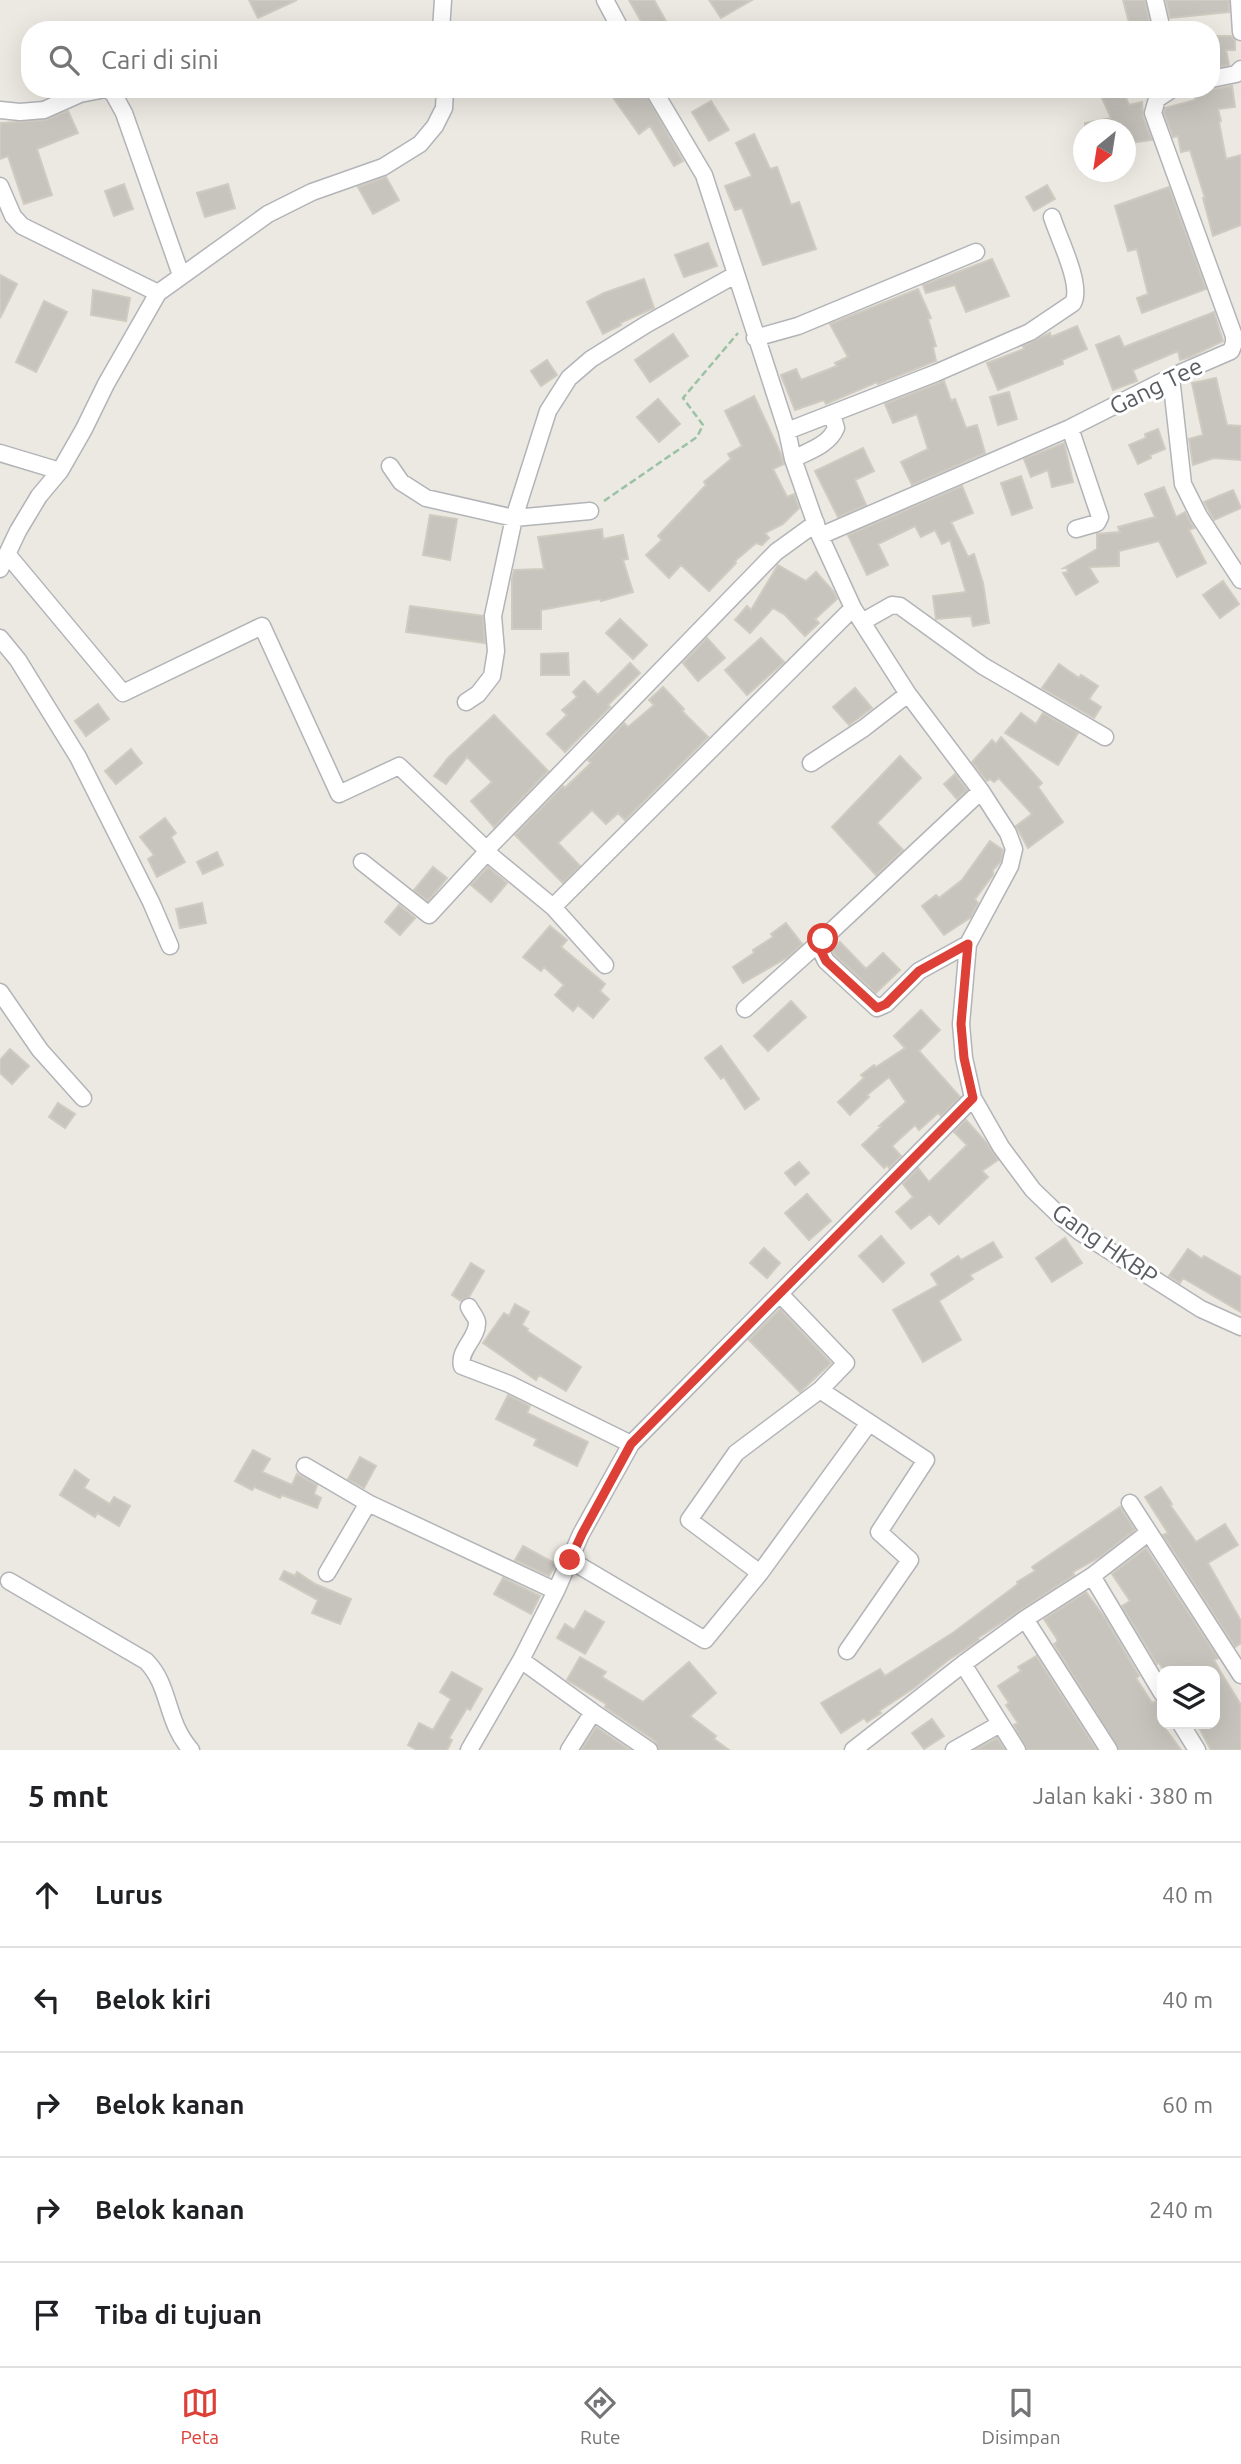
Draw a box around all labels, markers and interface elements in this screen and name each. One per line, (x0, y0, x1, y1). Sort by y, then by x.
search box (21, 21, 1220, 98)
icon: search (45, 41, 83, 79)
text: Cari di sini (101, 45, 219, 74)
north arrow (1073, 119, 1136, 182)
street label: Gang Tee (1105, 352, 1207, 420)
route start (807, 923, 838, 954)
street label: Gang HKBP (1047, 1198, 1163, 1290)
route end (554, 1544, 585, 1575)
map controls (1157, 1666, 1220, 1729)
button: layers (1157, 1666, 1220, 1729)
text: 5 mnt (28, 1779, 108, 1813)
text: Jalan kaki · 380 m (1033, 1783, 1213, 1808)
icon: ahead (28, 1876, 66, 1914)
text: Lurus (95, 1880, 163, 1909)
text: 40 m (1162, 1882, 1213, 1907)
icon: left (28, 1981, 66, 2019)
text: Belok kiri (95, 1985, 211, 2014)
text: 40 m (1162, 1987, 1213, 2012)
icon: right (28, 2086, 66, 2124)
text: Belok kanan (95, 2090, 245, 2119)
text: 60 m (1162, 2092, 1213, 2117)
icon: right (28, 2191, 66, 2229)
text: Belok kanan (95, 2195, 245, 2224)
text: 240 m (1149, 2197, 1213, 2222)
icon: arrive (28, 2296, 66, 2334)
text: Tiba di tujuan (95, 2300, 262, 2329)
tab: Peta (180, 2384, 219, 2448)
tab: Rute (580, 2384, 621, 2448)
tab: Disimpan (982, 2384, 1061, 2448)

